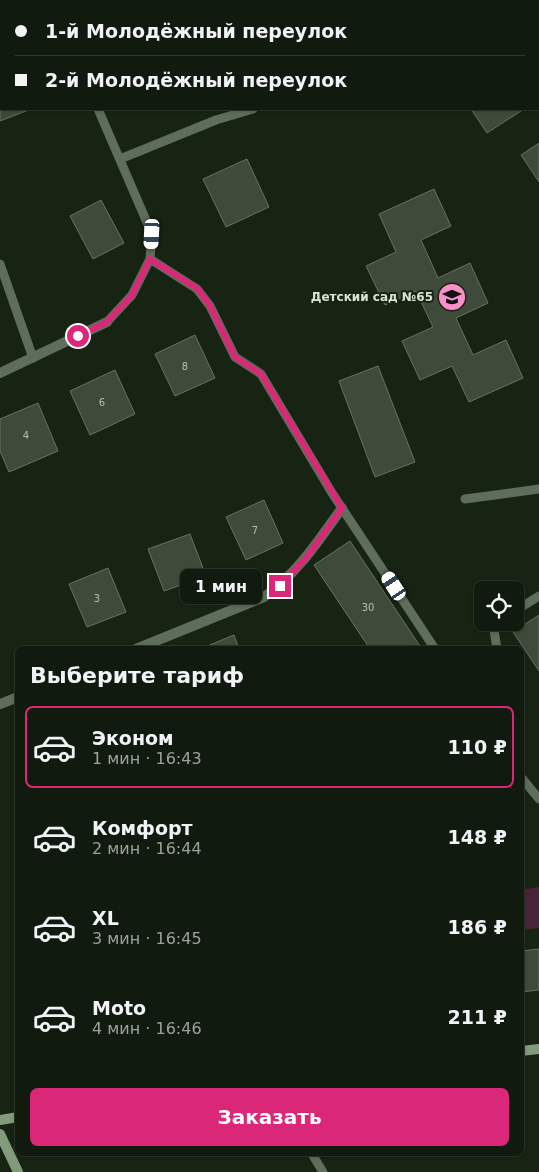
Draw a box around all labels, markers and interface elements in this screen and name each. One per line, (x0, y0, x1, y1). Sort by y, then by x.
text: 1-й Молодёжный переулок (45, 20, 347, 42)
text: 2-й Молодёжный переулок (45, 69, 347, 91)
car (143, 219, 160, 249)
school or university icon: Детский сад №65 (437, 282, 467, 312)
place label: Детский сад №65 (311, 290, 433, 304)
route start (67, 325, 89, 347)
house number: 8 (182, 361, 188, 372)
house number: 6 (99, 397, 105, 408)
house number: 4 (23, 430, 29, 441)
house number: 7 (252, 525, 258, 536)
callout: 1 мин (180, 568, 262, 604)
car (379, 569, 408, 603)
route end (269, 575, 291, 597)
text: 1 мин (195, 577, 247, 596)
map controls (474, 581, 524, 631)
button: locate (474, 581, 524, 631)
house number: 3 (94, 593, 100, 604)
house number: 30 (362, 602, 374, 613)
text: Выберите тариф (30, 663, 244, 688)
icon: car (32, 725, 77, 770)
text: Эконом (92, 727, 174, 749)
text: 110 ₽ (448, 736, 507, 758)
text: 1 мин · 16:43 (92, 749, 202, 768)
icon: car (32, 815, 77, 860)
text: Комфорт (92, 817, 193, 839)
text: 148 ₽ (448, 826, 507, 848)
text: 2 мин · 16:44 (92, 839, 202, 858)
icon: car (32, 905, 77, 950)
text: XL (92, 907, 119, 929)
text: 186 ₽ (448, 916, 507, 938)
text: 3 мин · 16:45 (92, 929, 202, 948)
icon: car (32, 995, 77, 1040)
text: Moto (92, 997, 146, 1019)
text: 211 ₽ (448, 1006, 507, 1028)
text: 4 мин · 16:46 (92, 1019, 202, 1038)
button: Заказать (30, 1088, 509, 1146)

